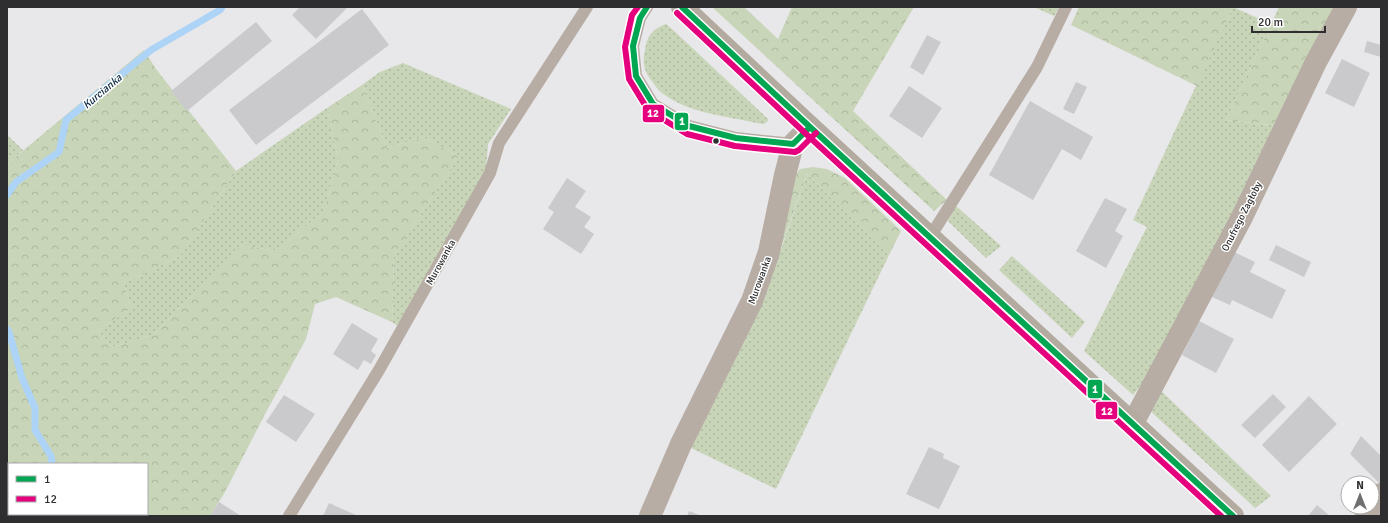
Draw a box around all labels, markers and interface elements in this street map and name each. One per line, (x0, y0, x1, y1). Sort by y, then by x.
scale bar (1252, 8, 1325, 34)
text: 20 m (1258, 15, 1283, 30)
water label: Kurcianka (80, 71, 125, 112)
line badge: 12 (642, 104, 665, 123)
text: 12 (647, 107, 659, 120)
line badge: 1 (674, 112, 689, 131)
text: 1 (679, 115, 685, 128)
unlabelled marker (711, 136, 721, 146)
street label: Onufrego Zagłoby (1219, 179, 1265, 253)
street label: Murowanka (424, 238, 458, 287)
street label: Murowanka (746, 255, 774, 306)
line badge: 1 (1087, 379, 1103, 399)
text: 1 (1092, 383, 1098, 396)
line badge: 12 (1095, 401, 1118, 420)
text: 12 (1101, 405, 1113, 418)
legend (8, 463, 148, 515)
text: 1 (44, 472, 50, 487)
north arrow (1340, 475, 1380, 515)
text: N (1356, 479, 1364, 492)
text: 12 (44, 492, 57, 507)

